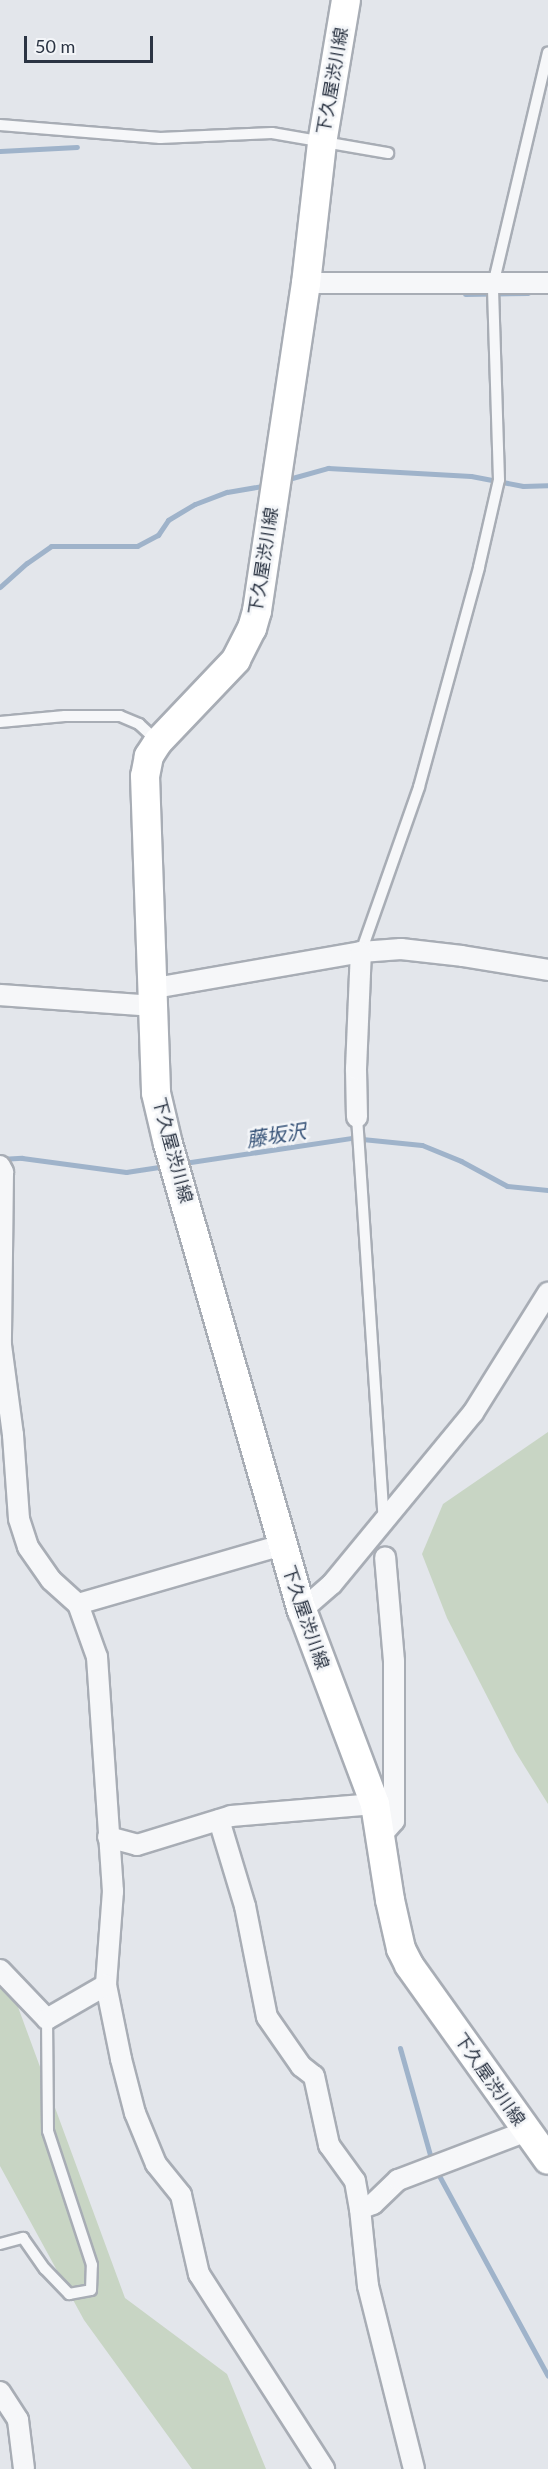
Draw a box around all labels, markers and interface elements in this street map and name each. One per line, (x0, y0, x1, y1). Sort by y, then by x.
scale bar (27, 24, 156, 62)
street label: 下久屋渋川線 (312, 26, 352, 136)
text: 50 m (35, 35, 75, 57)
street label: 下久屋渋川線 (244, 506, 282, 616)
street label: 下久屋渋川線 (149, 1095, 197, 1205)
water label: 藤坂沢 (244, 1118, 308, 1152)
street label: 下久屋渋川線 (278, 1562, 334, 1672)
street label: 下久屋渋川線 (450, 2029, 530, 2129)

